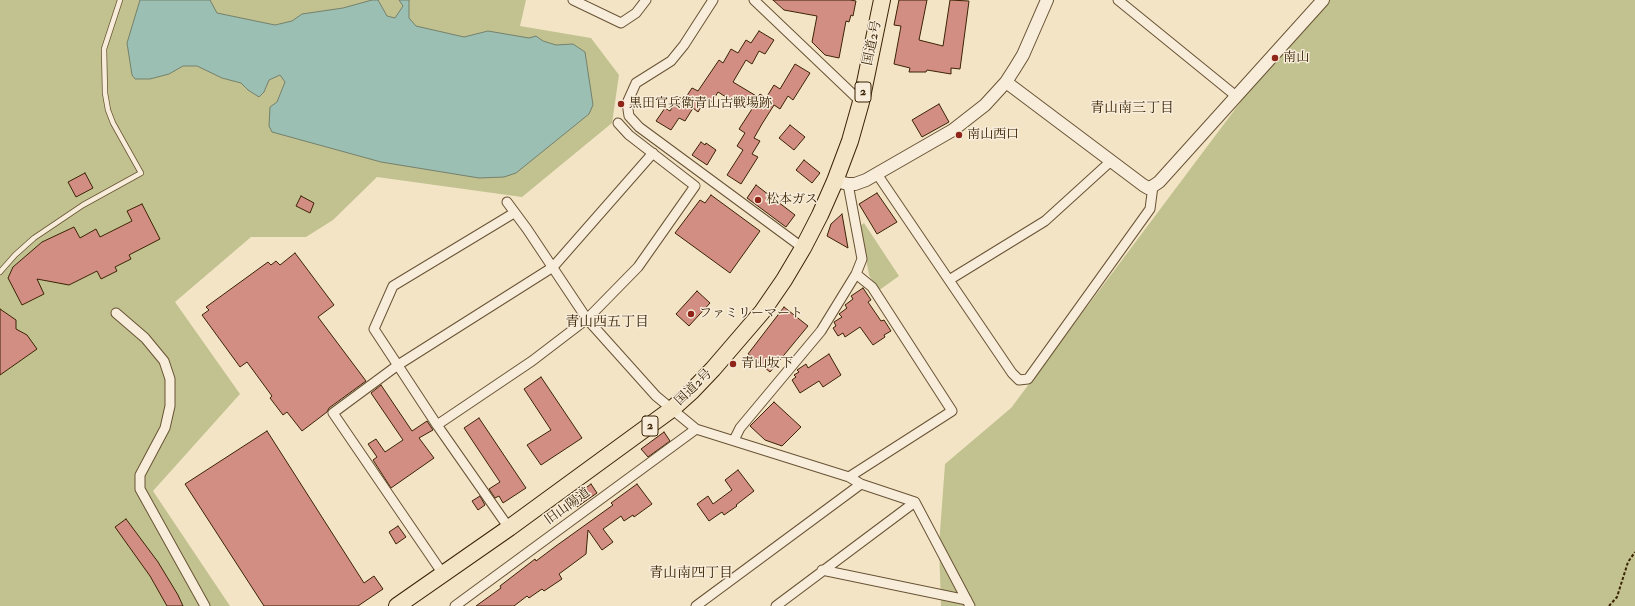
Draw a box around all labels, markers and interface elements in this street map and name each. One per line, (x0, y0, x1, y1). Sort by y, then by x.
street label: 国道2号 (861, 19, 885, 67)
place label: 南山 (1283, 50, 1309, 66)
marker: 南山 (1270, 53, 1280, 63)
road number: 2 (855, 82, 871, 102)
place label: 黒田官兵衛青山古戦場跡 (629, 96, 772, 112)
marker: 黒田官兵衛青山古戦場跡 (616, 99, 626, 109)
district label: 青山南三丁目 (1090, 101, 1174, 117)
place label: 南山西口 (967, 127, 1019, 143)
marker: 南山西口 (954, 130, 964, 140)
place label: 松本ガス (766, 192, 818, 208)
marker: 松本ガス (753, 195, 763, 205)
place label: ファミリーマート (699, 306, 803, 322)
marker: ファミリーマート (686, 309, 696, 319)
district label: 青山西五丁目 (565, 315, 649, 331)
place label: 青山坂下 (741, 356, 793, 372)
marker: 青山坂下 (728, 359, 738, 369)
street label: 国道2号 (672, 367, 716, 409)
road number: 2 (642, 416, 658, 436)
street label: 旧山陽道 (542, 485, 594, 529)
district label: 青山南四丁目 (649, 566, 733, 582)

